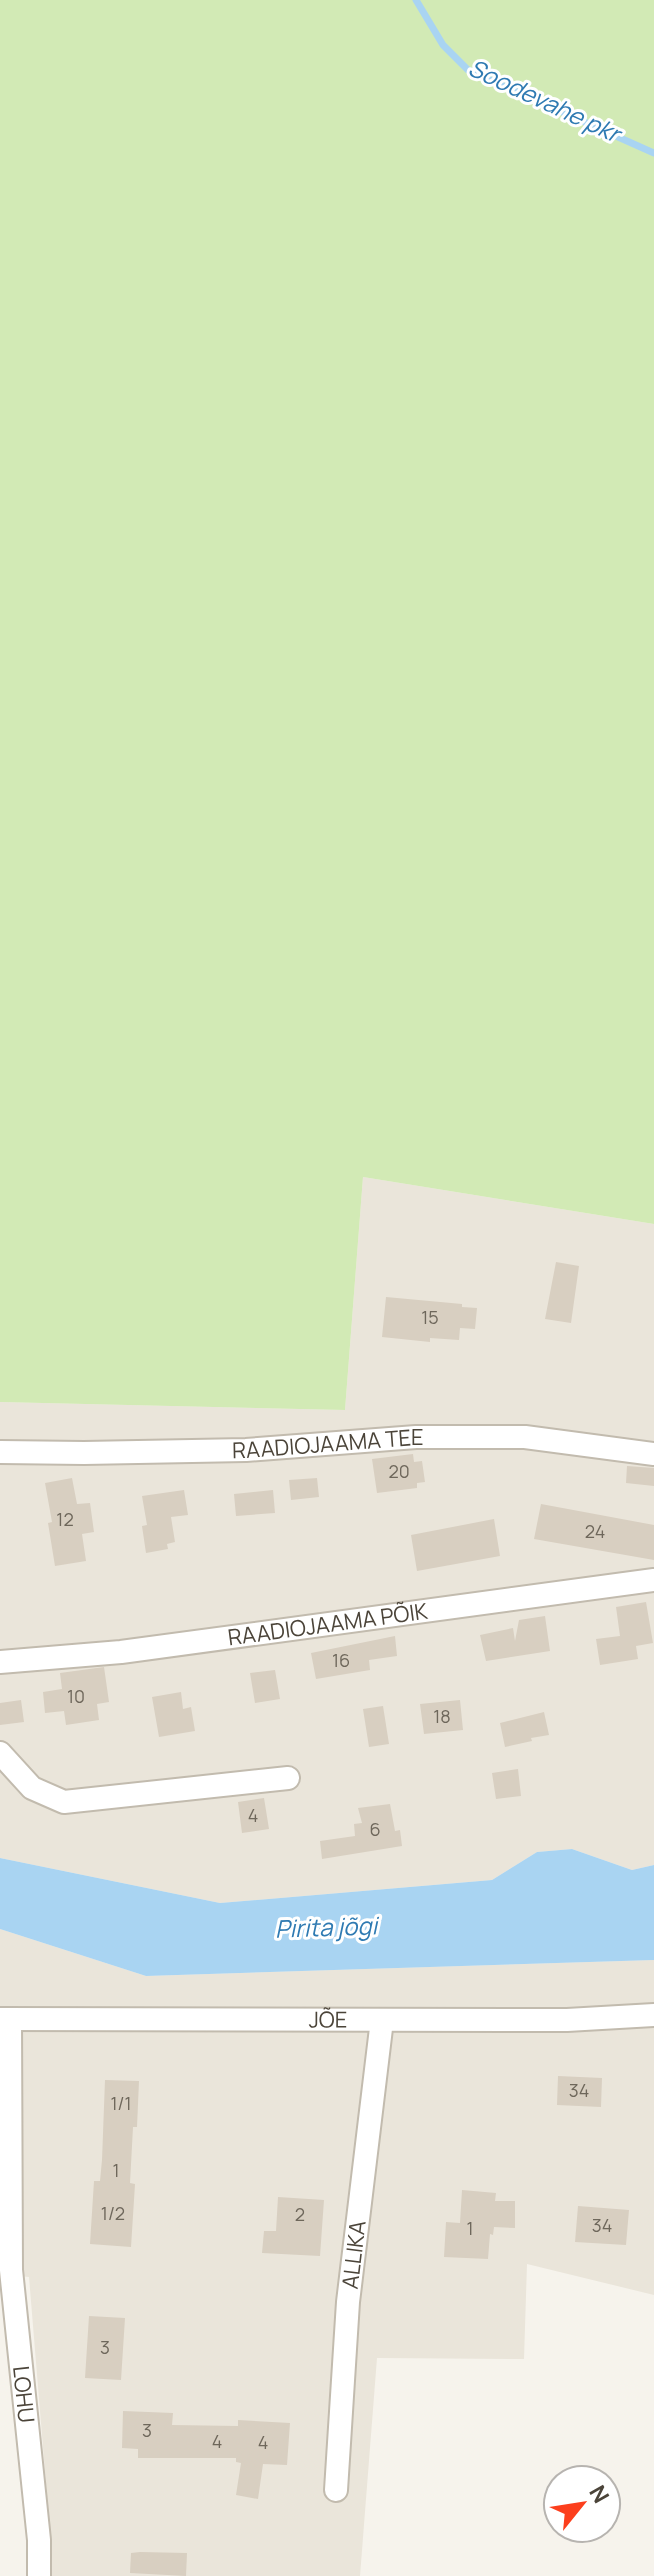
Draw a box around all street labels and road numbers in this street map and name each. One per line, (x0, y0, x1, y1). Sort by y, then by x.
street label: RAADIOJAAMA TEE (232, 1422, 423, 1465)
street label: RAADIOJAAMA PÕIK (226, 1596, 430, 1652)
street label: JÕE (309, 2005, 347, 2035)
street label: ALLIKA (335, 2219, 373, 2291)
street label: LOHU (6, 2364, 42, 2424)

